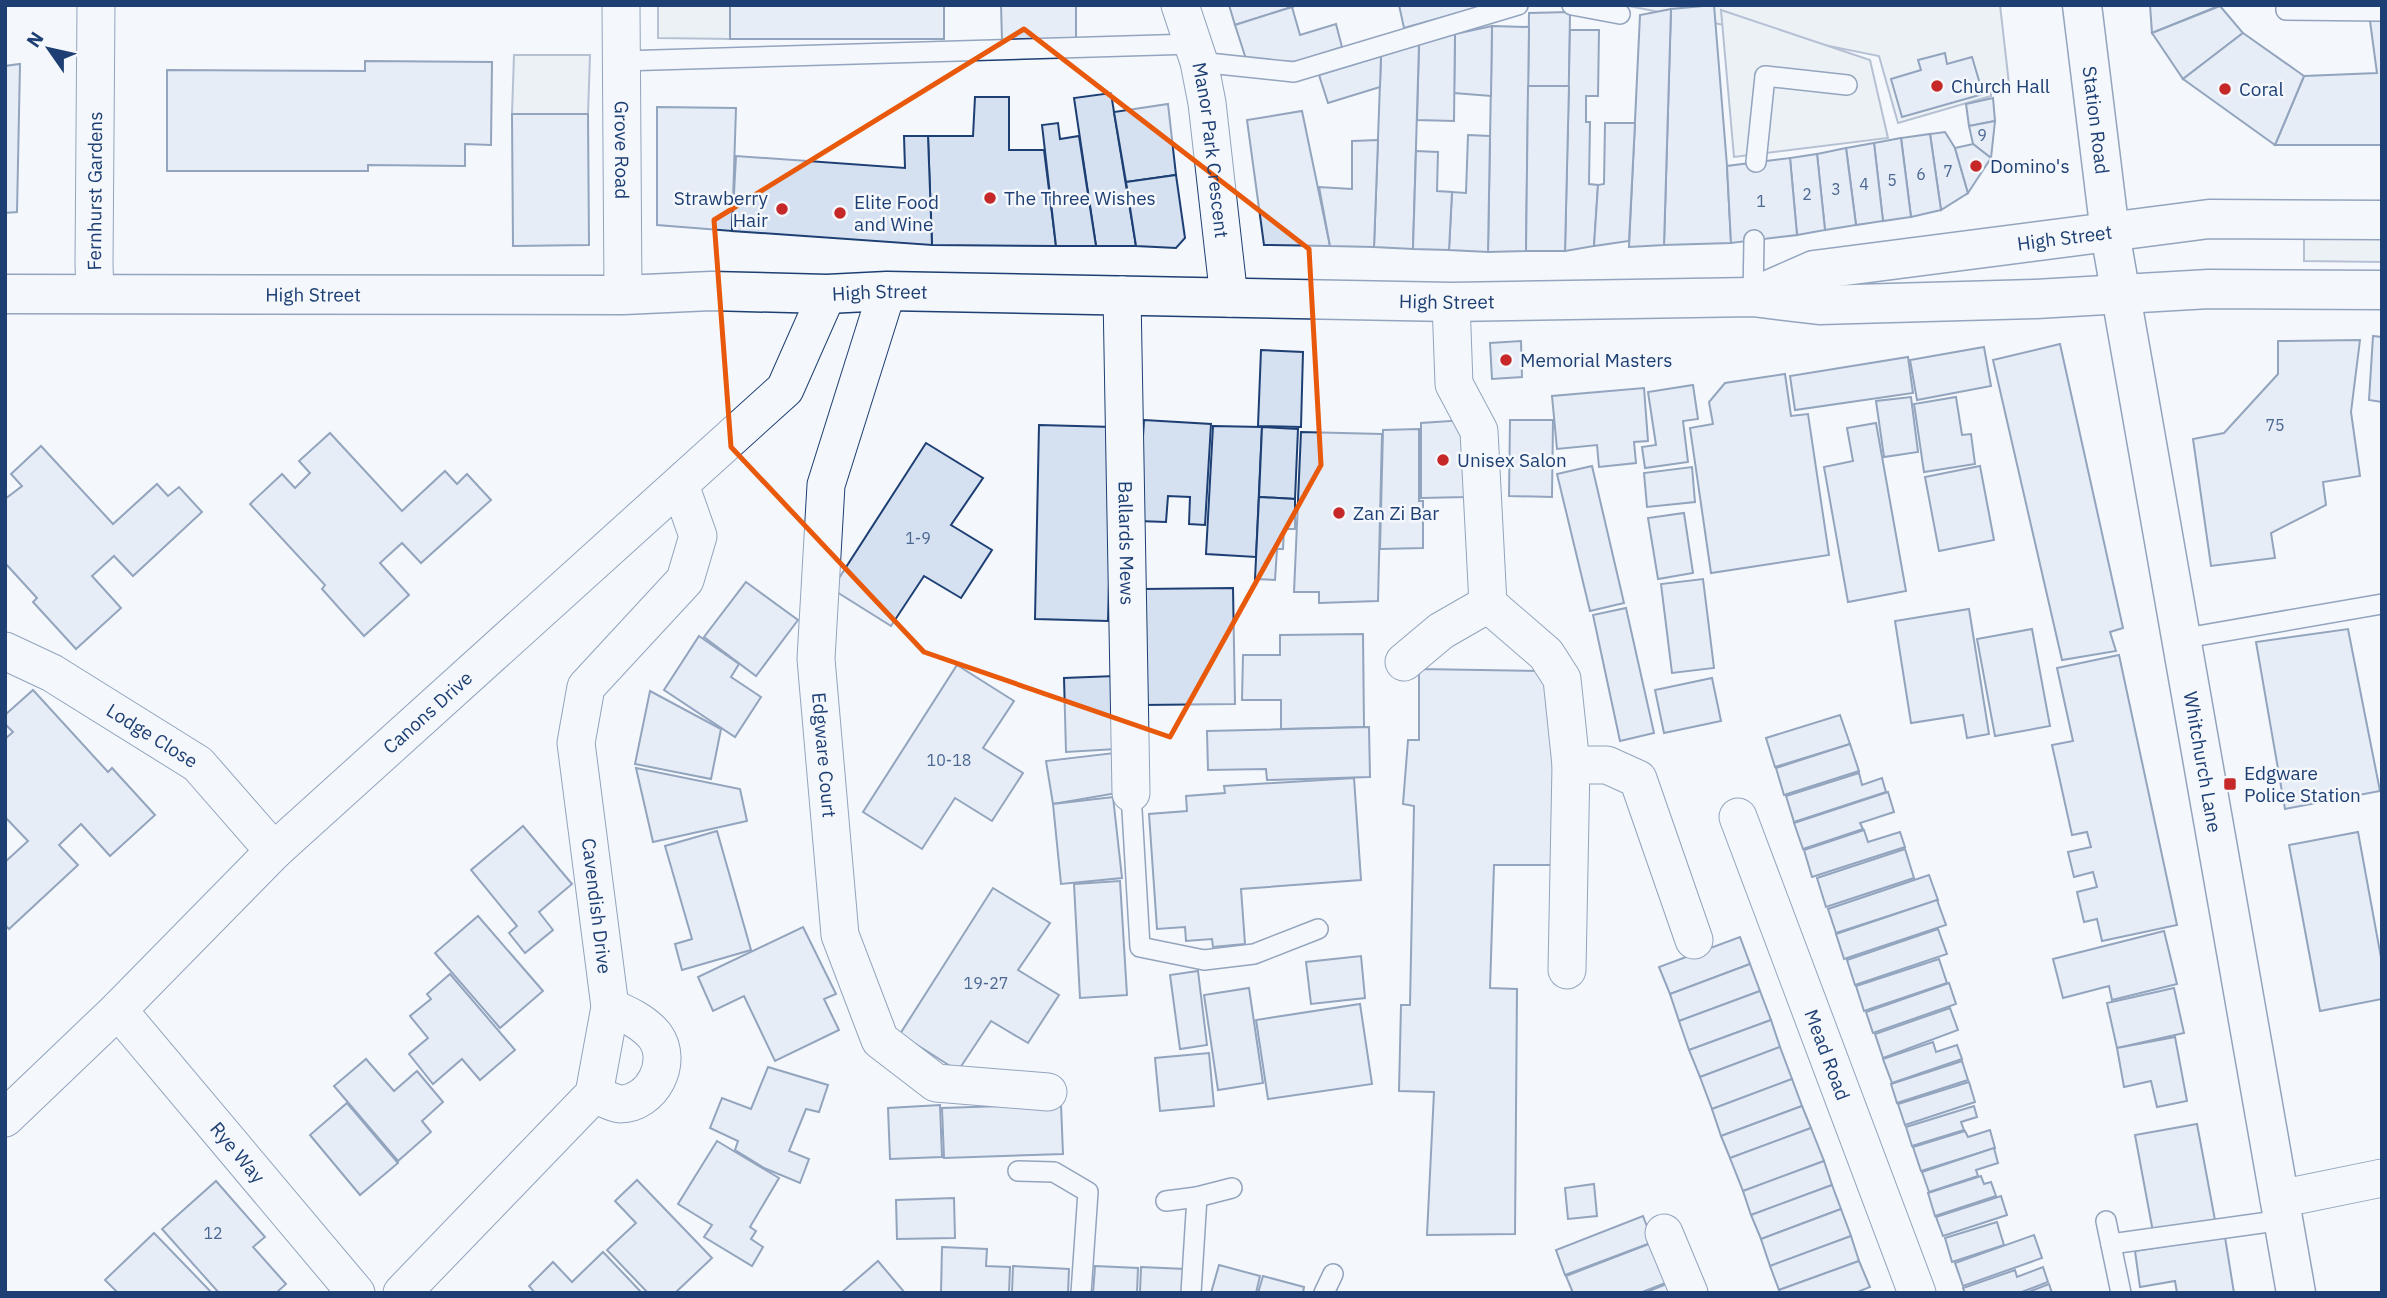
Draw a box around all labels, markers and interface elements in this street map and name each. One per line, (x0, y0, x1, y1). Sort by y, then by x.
north arrow (14, 14, 84, 84)
text: N (21, 27, 49, 52)
street label: Manor Park Crescent (1187, 60, 1234, 239)
street label: Station Road (2078, 65, 2115, 176)
place label: Church Hall (1951, 74, 2050, 98)
place label: Coral (2239, 77, 2284, 101)
marker: Church Hall (1929, 78, 1945, 94)
marker: Coral (2217, 81, 2233, 97)
street label: Grove Road (610, 101, 634, 199)
street label: Fernhurst Gardens (82, 111, 107, 271)
house number: 9 (1977, 125, 1987, 145)
place label: Domino's (1990, 154, 2070, 178)
marker: Domino's (1968, 158, 1984, 174)
house number: 7 (1943, 161, 1953, 181)
house number: 6 (1916, 164, 1926, 184)
house number: 5 (1887, 170, 1897, 190)
house number: 4 (1859, 174, 1869, 194)
house number: 3 (1831, 179, 1841, 199)
house number: 2 (1802, 184, 1812, 204)
place label: Strawberry Hair (674, 186, 769, 232)
place label: The Three Wishes (1004, 186, 1156, 210)
place label: Elite Food and Wine (854, 190, 939, 236)
marker: The Three Wishes (982, 190, 998, 206)
house number: 1 (1756, 191, 1766, 211)
marker: Strawberry Hair (774, 201, 790, 217)
marker: Elite Food and Wine (832, 205, 848, 221)
street label: High Street (2015, 220, 2113, 256)
street label: High Street (831, 279, 928, 306)
street label: High Street (265, 282, 361, 307)
street label: High Street (1399, 289, 1495, 314)
place label: Memorial Masters (1520, 348, 1673, 372)
marker: Memorial Masters (1498, 352, 1514, 368)
house number: 75 (2265, 415, 2285, 435)
place label: Unisex Salon (1457, 448, 1567, 472)
marker: Unisex Salon (1435, 452, 1451, 468)
street label: Ballards Mews (1113, 481, 1140, 605)
place label: Zan Zi Bar (1353, 501, 1439, 525)
marker: Zan Zi Bar (1331, 505, 1347, 521)
house number: 1-9 (905, 528, 931, 548)
street label: Canons Drive (378, 666, 477, 759)
street label: Whitchurch Lane (2179, 689, 2227, 834)
street label: Edgware Court (807, 691, 842, 818)
street label: Lodge Close (102, 698, 202, 773)
house number: 10-18 (927, 750, 971, 770)
place label: Edgware Police Station (2244, 761, 2361, 807)
marker: Edgware Police Station (2222, 776, 2238, 792)
street label: Cavendish Drive (577, 837, 617, 975)
house number: 19-27 (964, 973, 1008, 993)
street label: Mead Road (1799, 1006, 1855, 1104)
street label: Rye Way (205, 1117, 271, 1188)
house number: 12 (203, 1223, 223, 1243)

